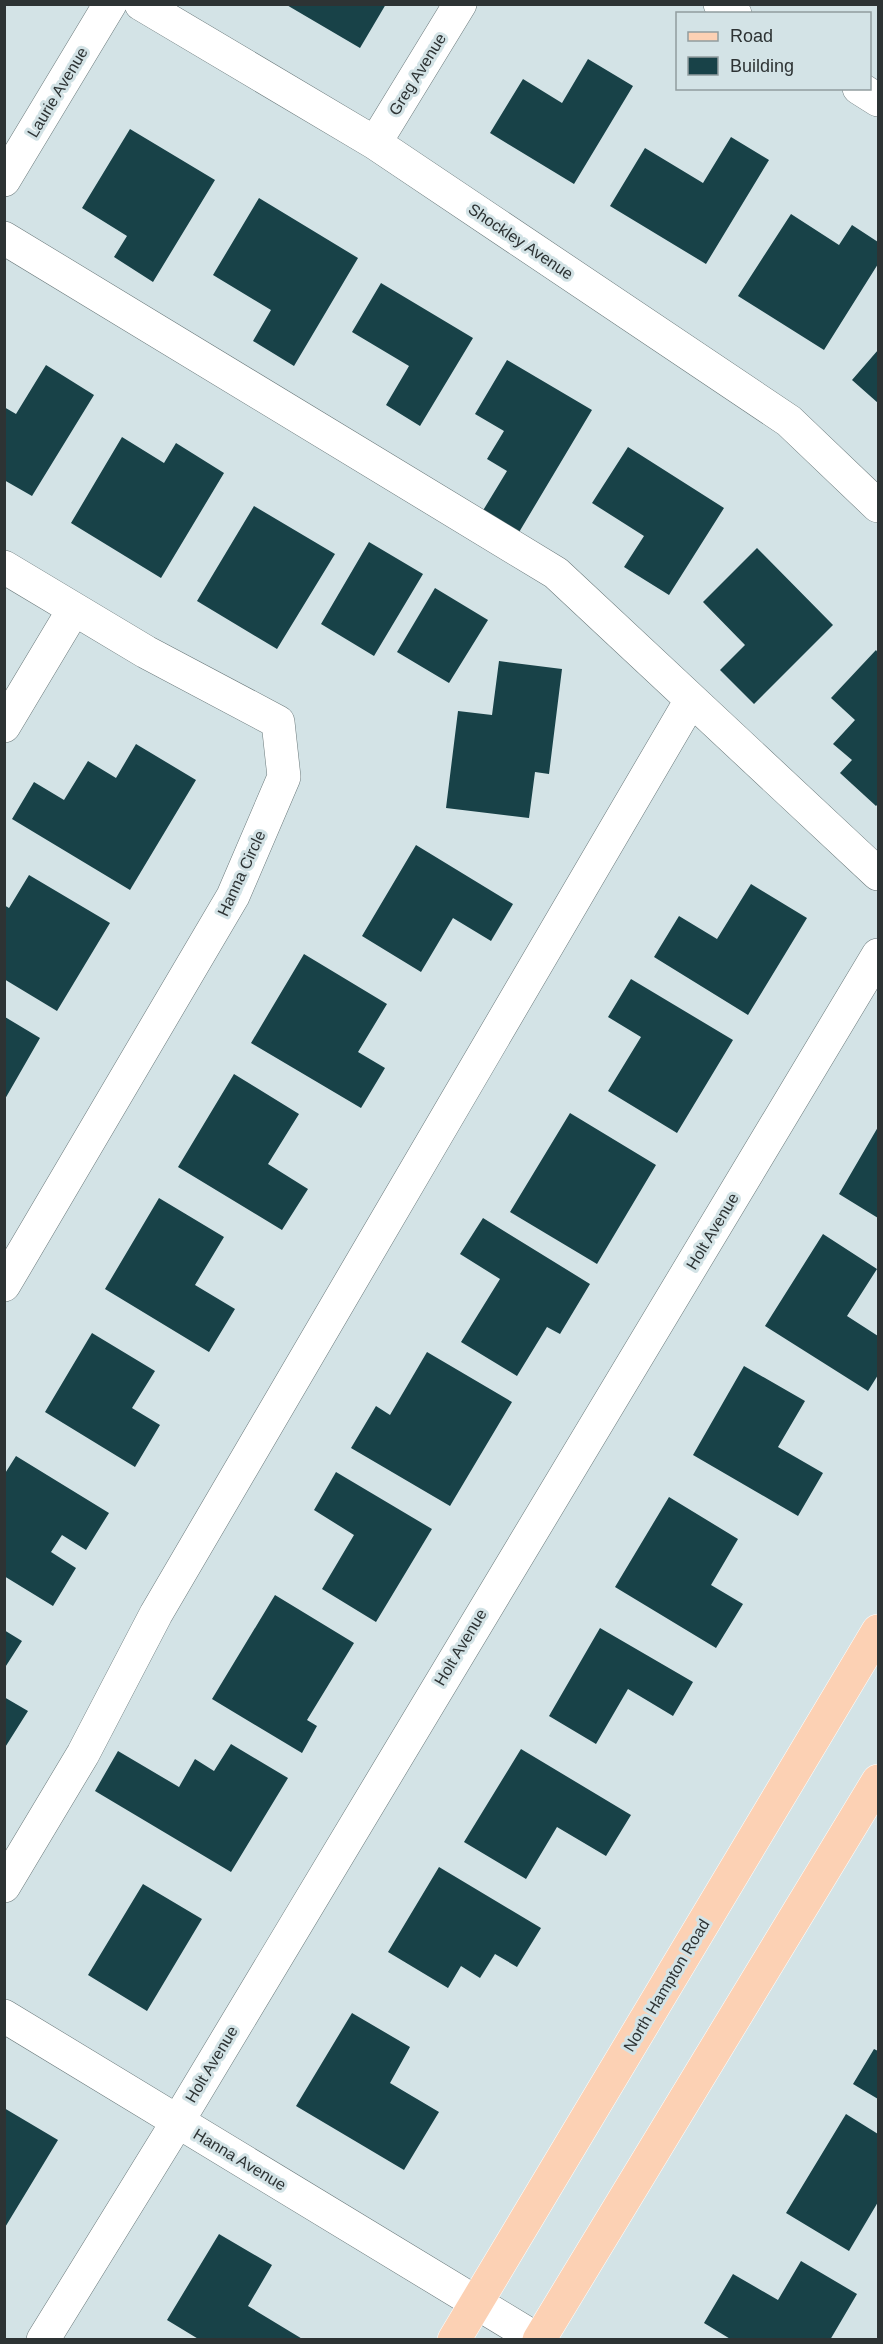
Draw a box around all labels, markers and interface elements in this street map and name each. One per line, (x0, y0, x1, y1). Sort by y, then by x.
legend (676, 12, 871, 90)
text: Road (730, 26, 773, 46)
street label: Greg Avenue (386, 30, 449, 118)
street label: Laurie Avenue (24, 44, 91, 140)
text: Building (730, 56, 794, 76)
street label: Shockley Avenue (465, 200, 576, 283)
street label: Hanna Circle (214, 828, 269, 919)
street label: Holt Avenue (683, 1190, 742, 1272)
street label: Holt Avenue (431, 1606, 490, 1688)
street label: North Hampton Road (620, 1916, 713, 2054)
street label: Holt Avenue (182, 2023, 241, 2105)
street label: Hanna Avenue (190, 2125, 289, 2194)

